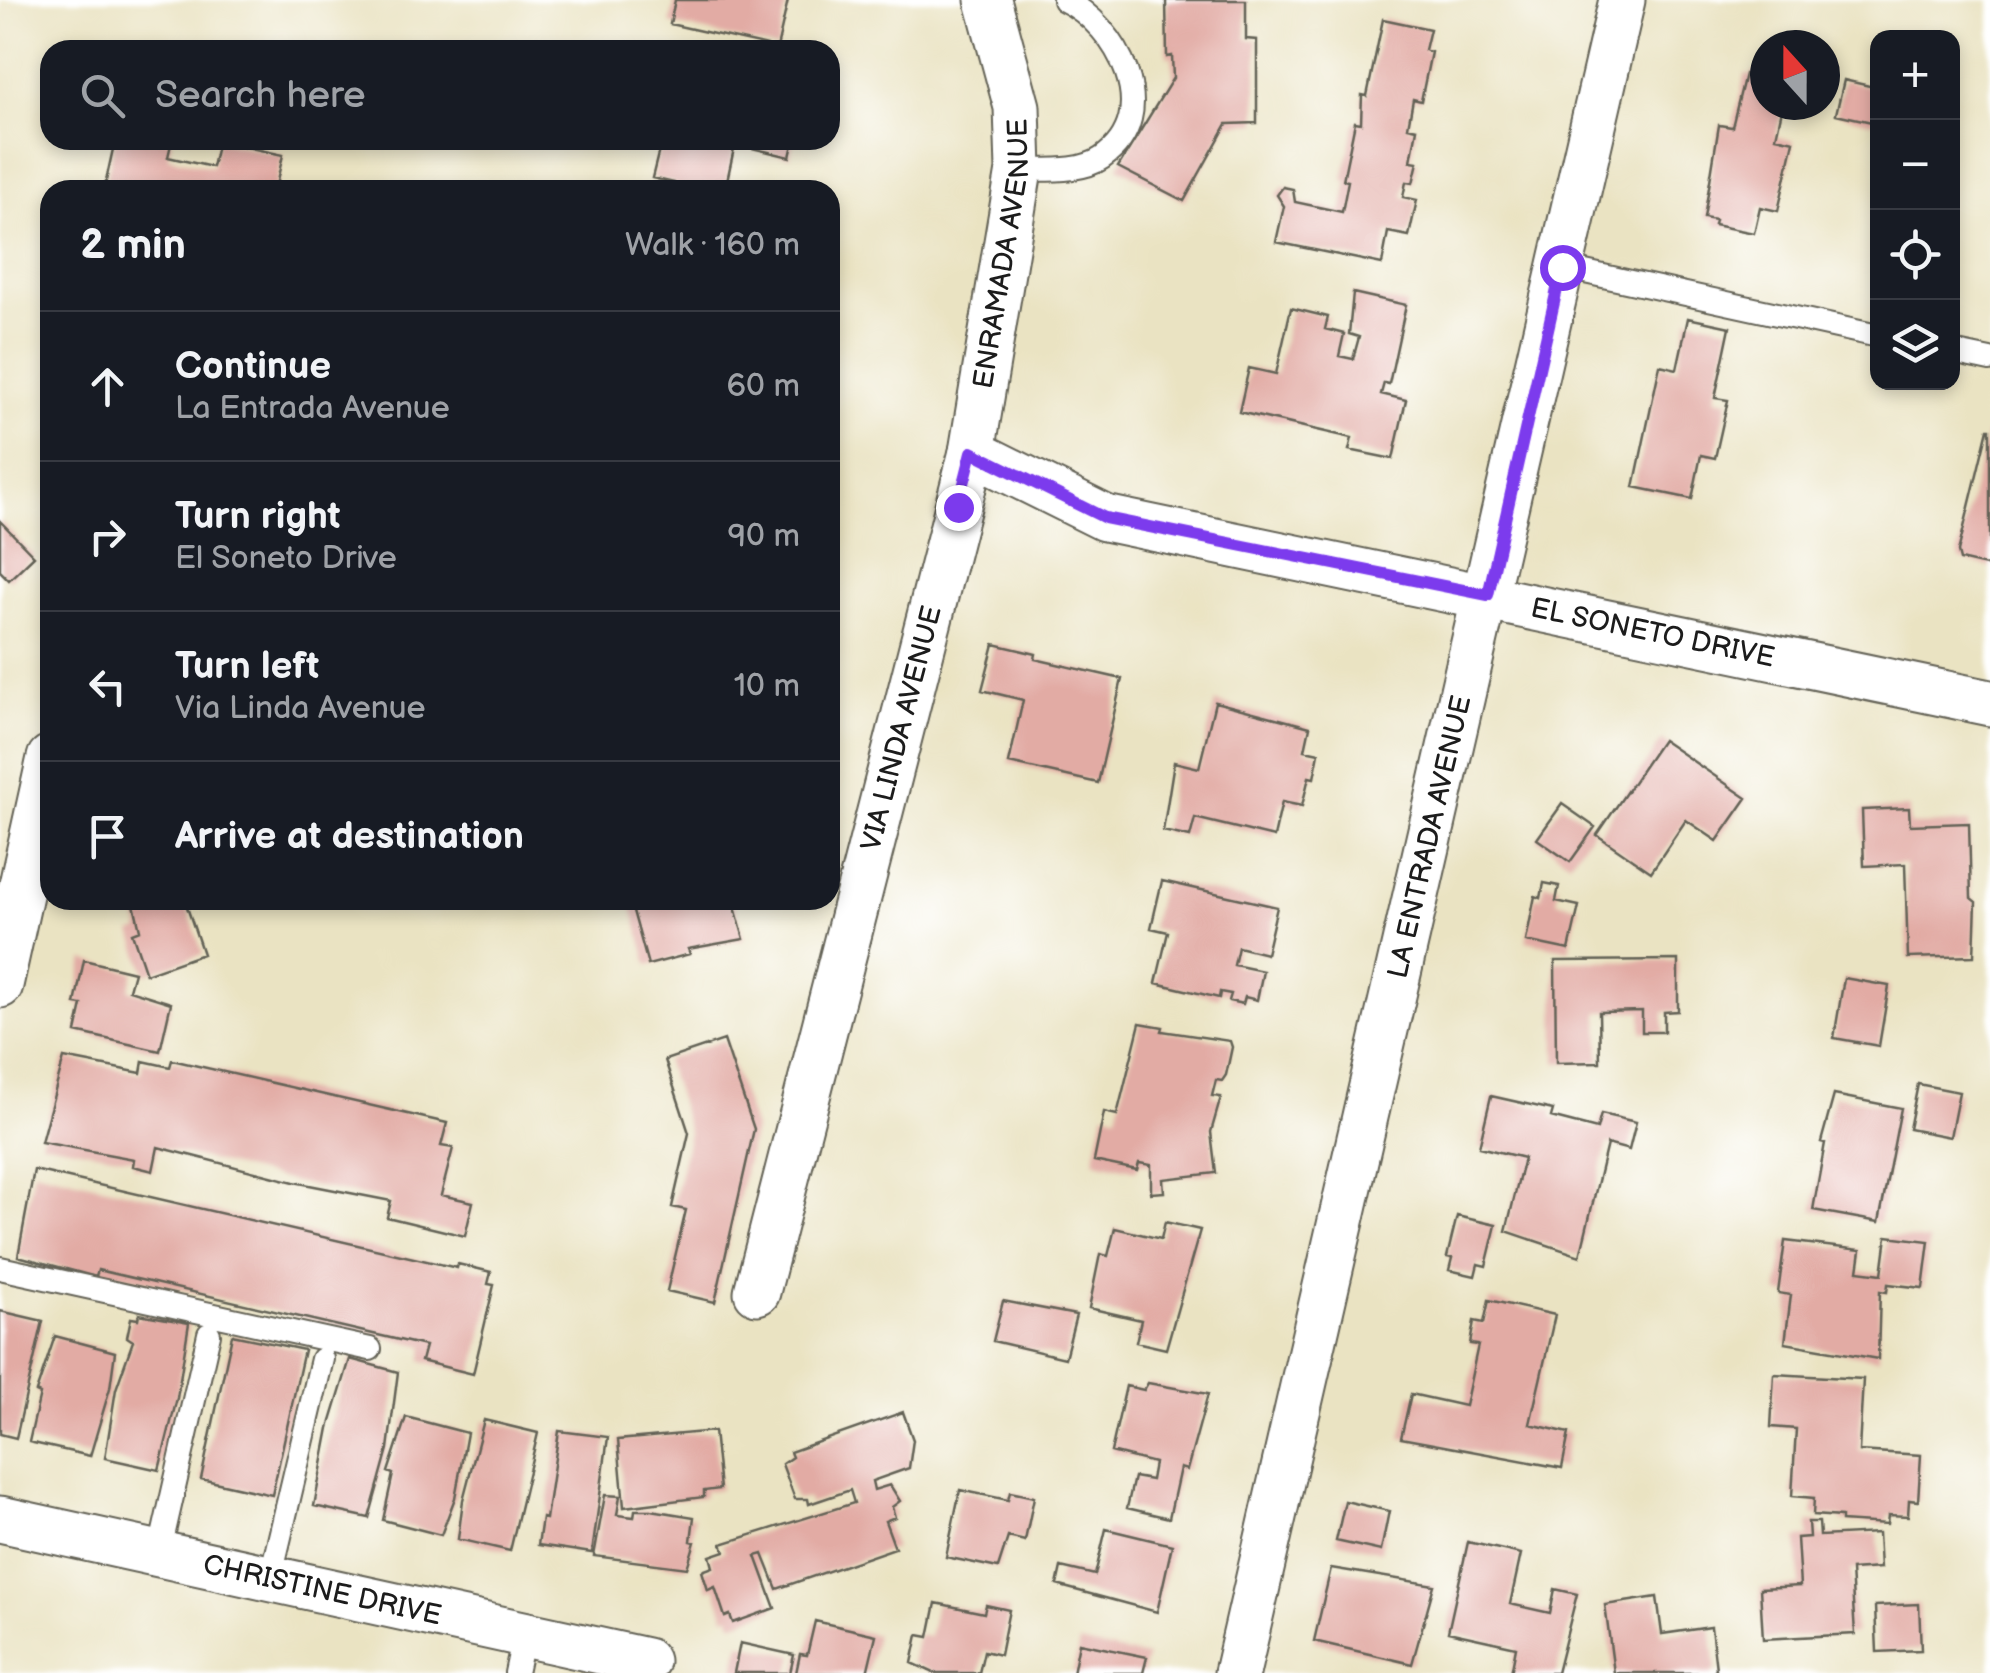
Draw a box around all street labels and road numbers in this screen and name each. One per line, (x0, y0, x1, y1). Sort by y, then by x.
street label: ENRAMADA AVENUE (966, 118, 1036, 391)
street label: EL SONETO DRIVE (1528, 591, 1778, 674)
street label: VIA LINDA AVENUE (854, 602, 948, 854)
street label: LA ENTRADA AVENUE (1381, 692, 1478, 981)
street label: CHRISTINE DRIVE (200, 1548, 444, 1632)

